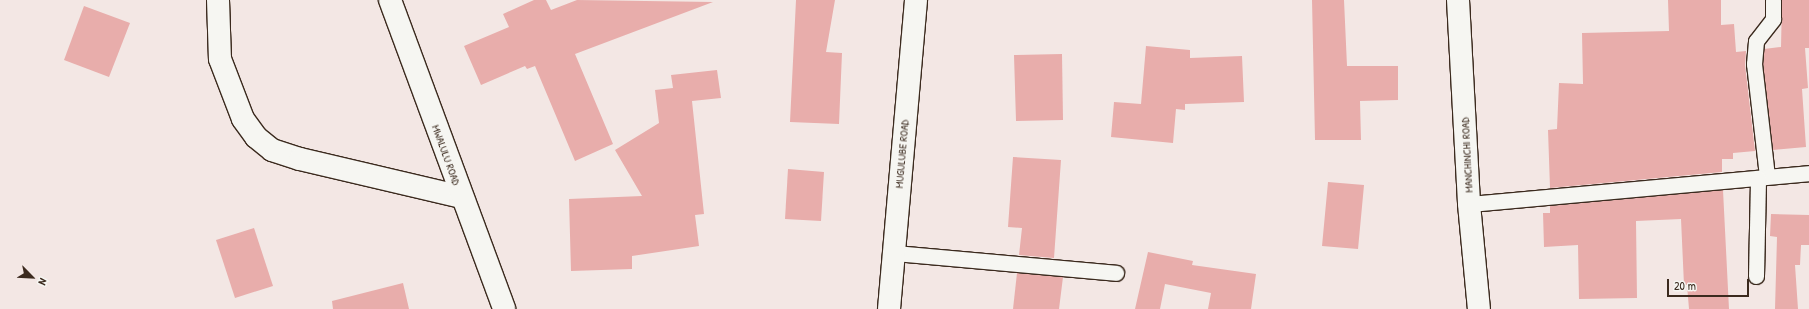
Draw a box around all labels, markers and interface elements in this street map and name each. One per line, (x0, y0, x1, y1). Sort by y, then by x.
street label: MANCHINCHI ROAD (1458, 117, 1476, 193)
street label: MUGULUBE ROAD (892, 119, 912, 189)
street label: MWALULU ROAD (429, 123, 463, 187)
north arrow (12, 257, 52, 297)
scale bar (1669, 271, 1751, 297)
text: N (35, 276, 51, 287)
text: 20 m (1674, 277, 1696, 294)

